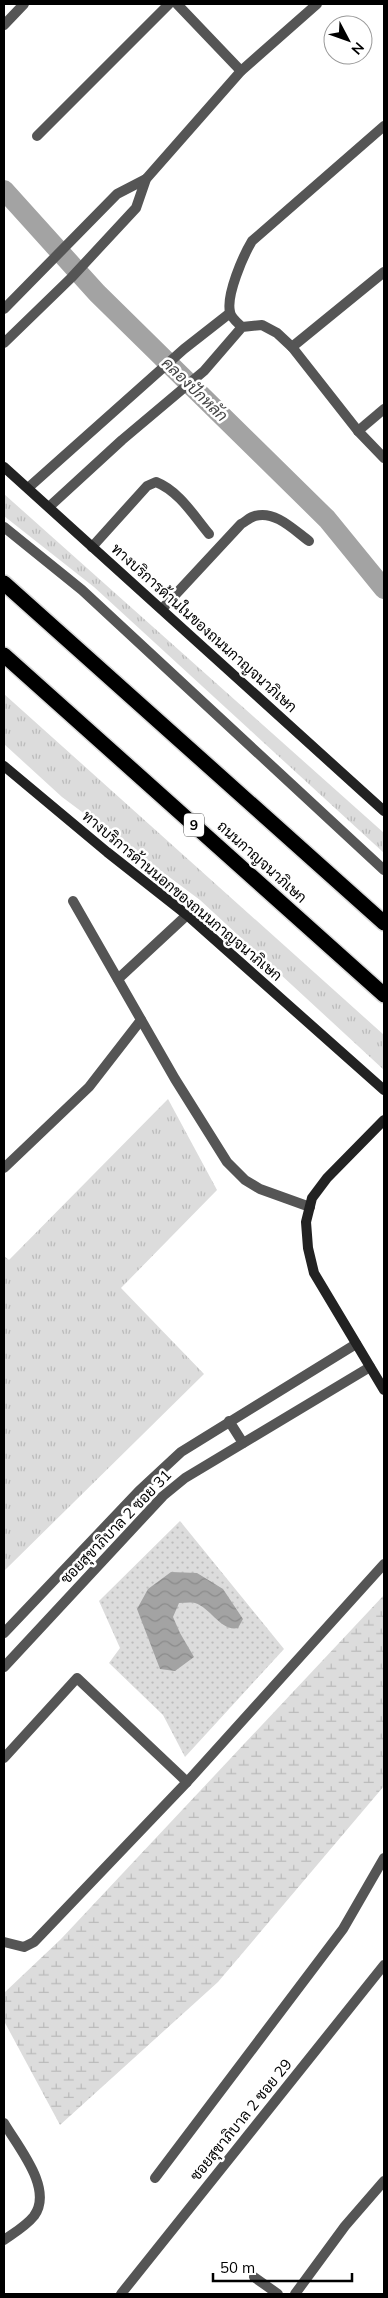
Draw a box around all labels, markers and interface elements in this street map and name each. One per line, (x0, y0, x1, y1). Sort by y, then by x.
north arrow (323, 15, 373, 65)
text: N (348, 39, 368, 58)
water label: คลองปักหลัก (158, 353, 232, 425)
street label: ทางบริการด้านในของถนนกาญจนาภิเษก (107, 539, 301, 716)
street label: ทางบริการด้านนอกของถนนกาญจนาภิเษก (78, 806, 286, 985)
road number: 9 (184, 814, 204, 836)
street label: ถนนกาญจนาภิเษก (214, 816, 311, 907)
street label: ซอยสุขาภิบาล 2 ซอย 31 (56, 1465, 177, 1589)
street label: ซอยสุขาภิบาล 2 ซอย 29 (185, 2055, 297, 2186)
scale bar (213, 2250, 352, 2282)
text: 50 m (220, 2258, 255, 2277)

